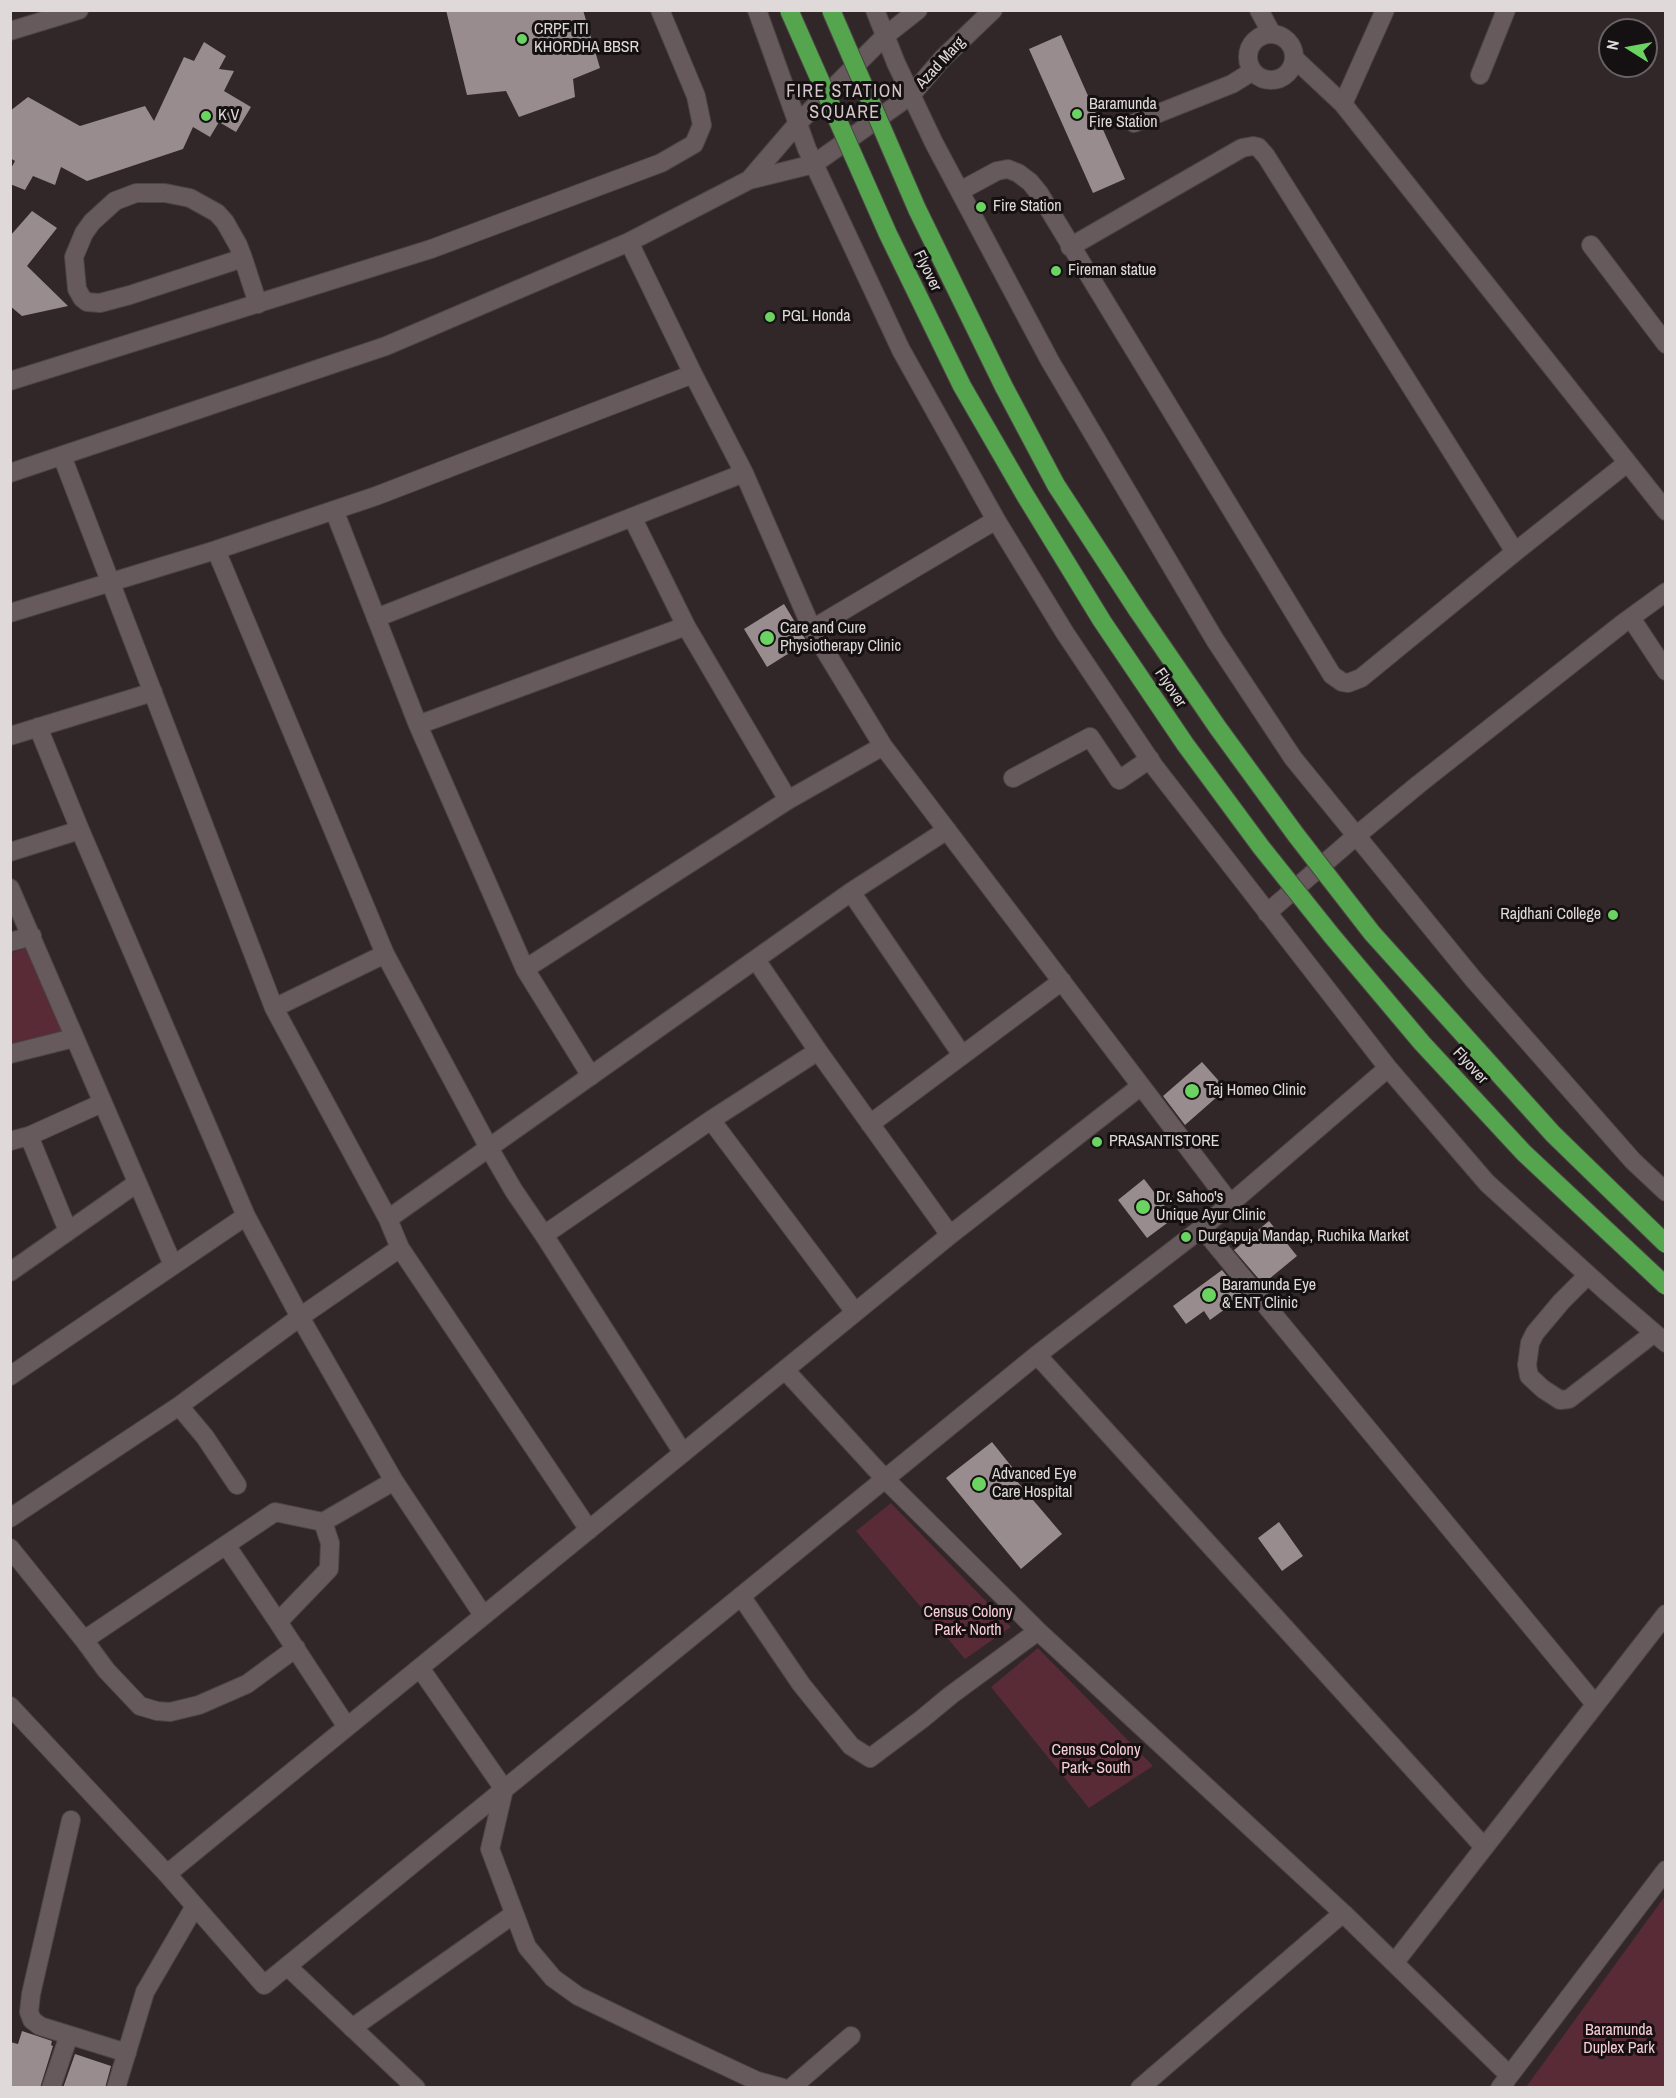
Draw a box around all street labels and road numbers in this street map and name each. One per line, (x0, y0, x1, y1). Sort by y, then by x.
street label: Azad Marg (912, 33, 970, 93)
street label: Flyover (909, 247, 945, 295)
street label: Flyover (1150, 665, 1190, 711)
street label: Flyover (1448, 1044, 1492, 1088)

